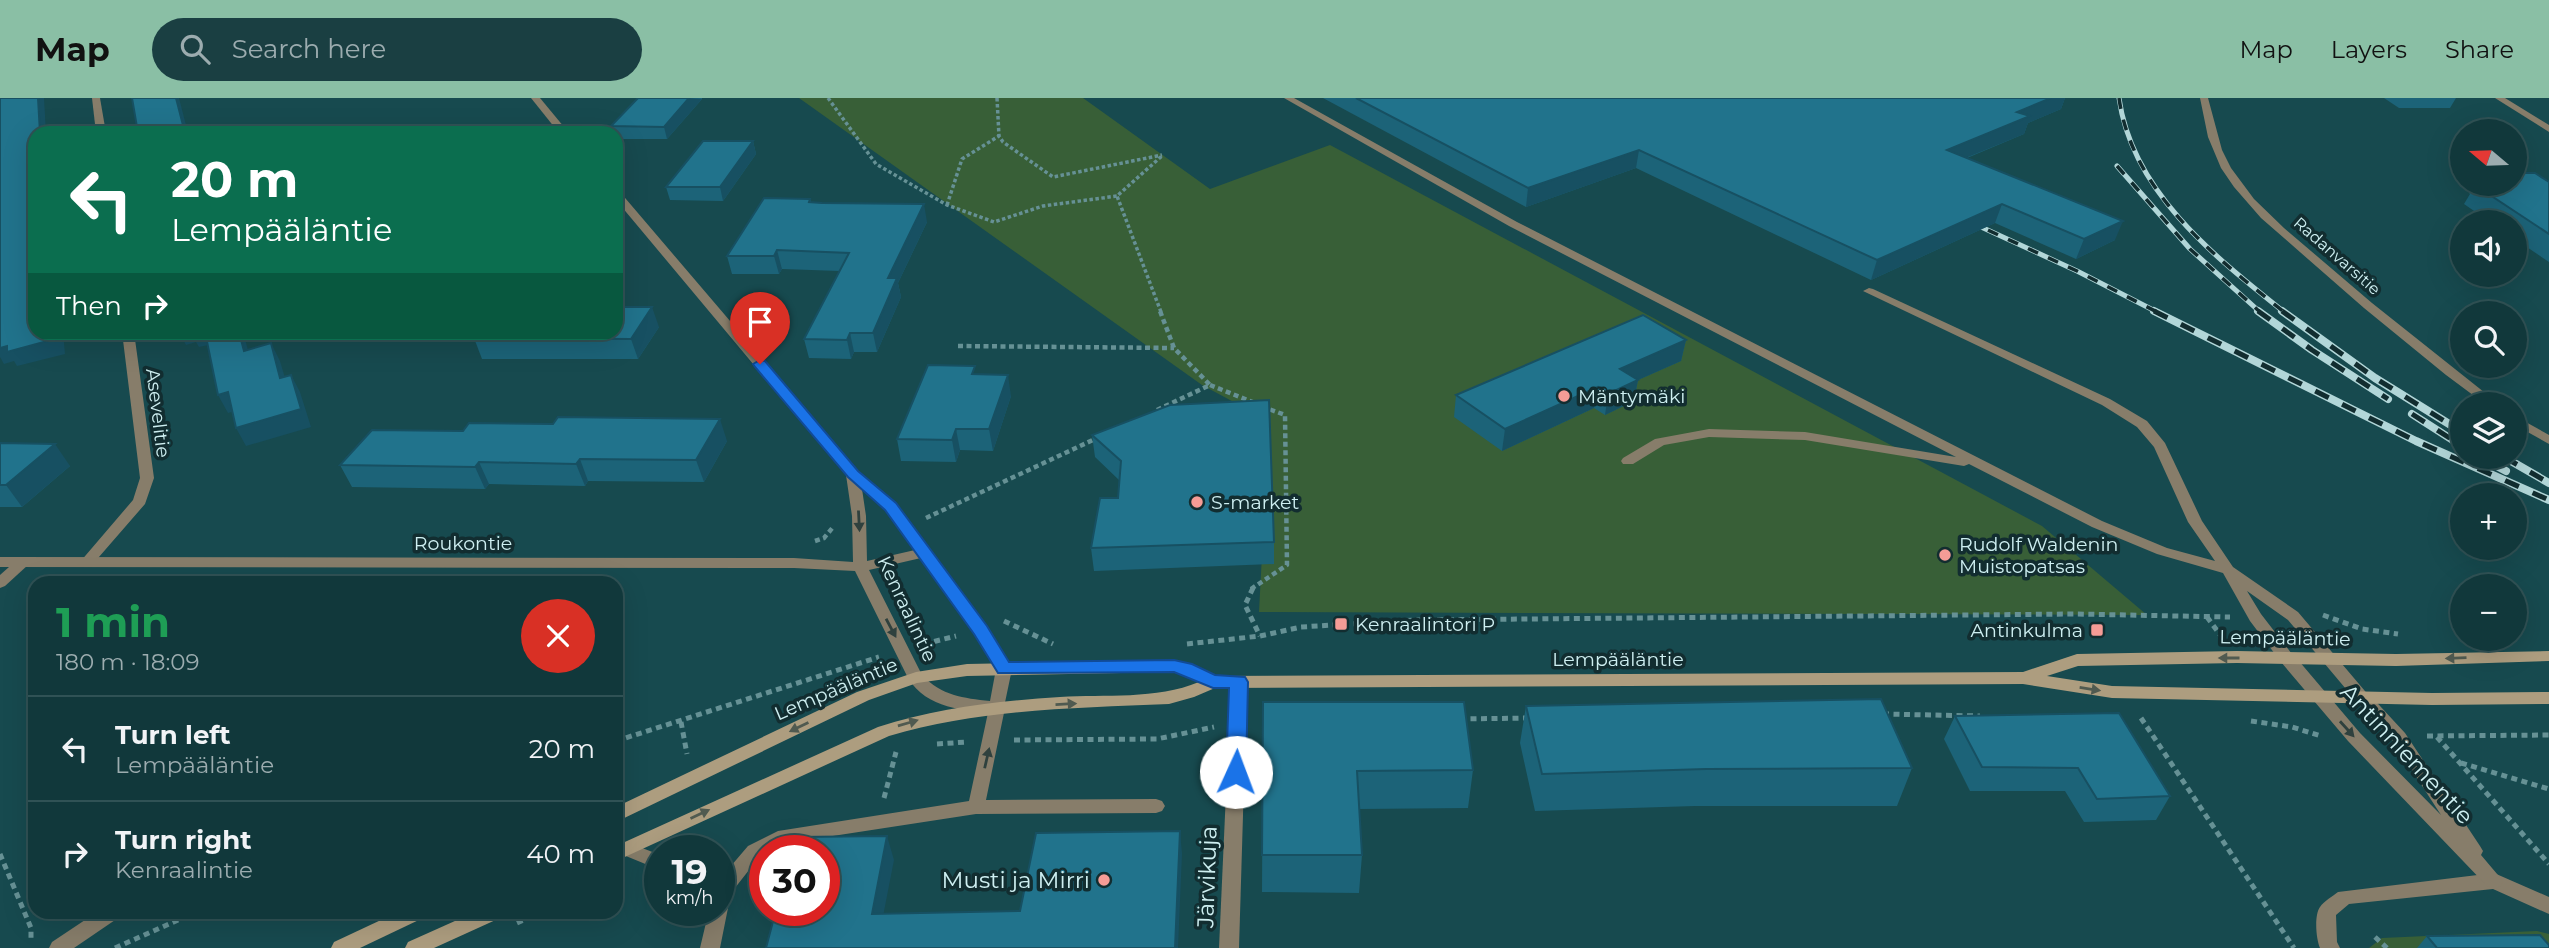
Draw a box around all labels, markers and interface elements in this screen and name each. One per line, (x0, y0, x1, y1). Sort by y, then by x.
search box (152, 18, 642, 81)
text: Map (35, 29, 110, 69)
icon: search (176, 30, 214, 68)
text: Search here (232, 33, 386, 65)
text: Map (2239, 35, 2293, 64)
text: Layers (2331, 35, 2407, 64)
text: Share (2445, 35, 2514, 64)
north arrow (2450, 119, 2527, 196)
map controls (2450, 119, 2527, 651)
text: 20 m (171, 150, 298, 209)
icon: left (56, 154, 147, 245)
text: Lempääläntie (171, 210, 392, 249)
button: sound (2450, 210, 2527, 287)
street label: Radanvarsitie (2290, 213, 2384, 299)
icon: right (136, 287, 174, 325)
text: Then (56, 290, 122, 322)
pin (730, 292, 790, 364)
button: search (2450, 301, 2527, 378)
icon: arrive (741, 303, 779, 341)
street label: Asevelitie (141, 367, 175, 459)
place label: Mäntymäki (1578, 385, 1685, 408)
marker: Mäntymäki (1556, 388, 1572, 404)
button: layers (2450, 392, 2527, 469)
button: + (2450, 483, 2527, 560)
place label: S-market (1211, 491, 1300, 514)
marker: S-market (1189, 494, 1205, 510)
one-way arrow (853, 510, 864, 532)
street label: Roukontie (414, 532, 512, 555)
place label: Rudolf Waldenin Muistopatsas (1959, 533, 2118, 578)
marker: Rudolf Waldenin Muistopatsas (1937, 547, 1953, 563)
street label: Kenraalintie (872, 552, 942, 666)
button: − (2450, 574, 2527, 651)
text: 1 min (56, 596, 170, 648)
button: close (521, 599, 595, 673)
place label: Kenraalintori P (1355, 613, 1495, 636)
marker: Kenraalintori P (1333, 616, 1349, 632)
one-way arrow (886, 618, 897, 638)
place label: Antinkulma (1970, 619, 2083, 642)
marker: Antinkulma (2089, 622, 2105, 638)
street label: Lempääläntie (2219, 625, 2351, 651)
text: 180 m · 18:09 (56, 648, 200, 676)
street label: Lempääläntie (1552, 648, 1684, 671)
one-way arrow (2218, 652, 2240, 663)
street label: Lempääläntie (771, 653, 901, 725)
one-way arrow (2445, 653, 2467, 664)
street label: Antinniementie (2335, 678, 2479, 830)
one-way arrow (2079, 684, 2101, 695)
one-way arrow (1055, 698, 1077, 709)
one-way arrow (898, 718, 919, 728)
text: Turn left (115, 719, 231, 751)
one-way arrow (2339, 720, 2355, 738)
one-way arrow (789, 721, 809, 732)
icon: left (56, 730, 94, 768)
text: 20 m (529, 733, 595, 765)
position arrow (1199, 735, 1273, 809)
one-way arrow (982, 747, 993, 769)
text: Lempääläntie (115, 751, 274, 779)
one-way arrow (690, 809, 710, 820)
text: Turn right (115, 824, 251, 856)
street label: Järvikuja (1191, 825, 1223, 930)
icon: right (56, 835, 94, 873)
speed limit sign: 30 (749, 835, 840, 926)
text: 40 m (526, 838, 595, 870)
text: 19 (671, 850, 708, 893)
text: Kenraalintie (115, 856, 253, 884)
place label: Musti ja Mirri (941, 866, 1090, 894)
marker: Musti ja Mirri (1096, 872, 1112, 888)
text: km/h (665, 887, 714, 909)

